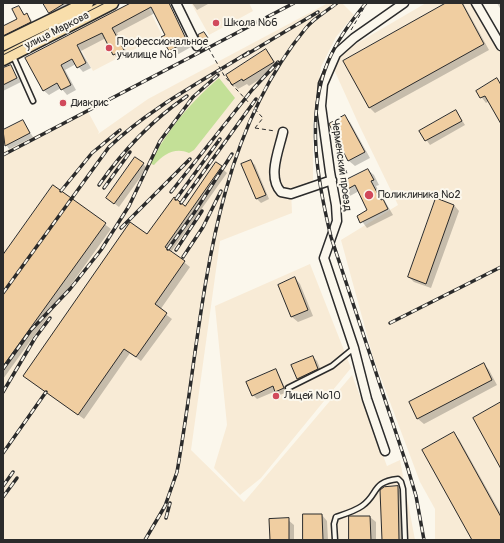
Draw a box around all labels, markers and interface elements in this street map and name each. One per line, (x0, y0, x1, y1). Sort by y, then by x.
street label: улица Маркова (23, 9, 91, 53)
place label: Школа №6 (224, 16, 278, 30)
marker: Школа №6 (211, 18, 221, 28)
place label: Профессиональное училище №1 (117, 35, 208, 61)
marker: Профессиональное училище №1 (104, 43, 114, 53)
place label: Диакрис (71, 96, 109, 110)
marker: Диакрис (58, 98, 68, 108)
street label: Черменский проезд (328, 118, 354, 212)
place label: Поликлиника №2 (378, 188, 461, 202)
marker: Поликлиника №2 (363, 189, 375, 201)
place label: Лицей №10 (284, 389, 341, 403)
marker: Лицей №10 (271, 391, 281, 401)

